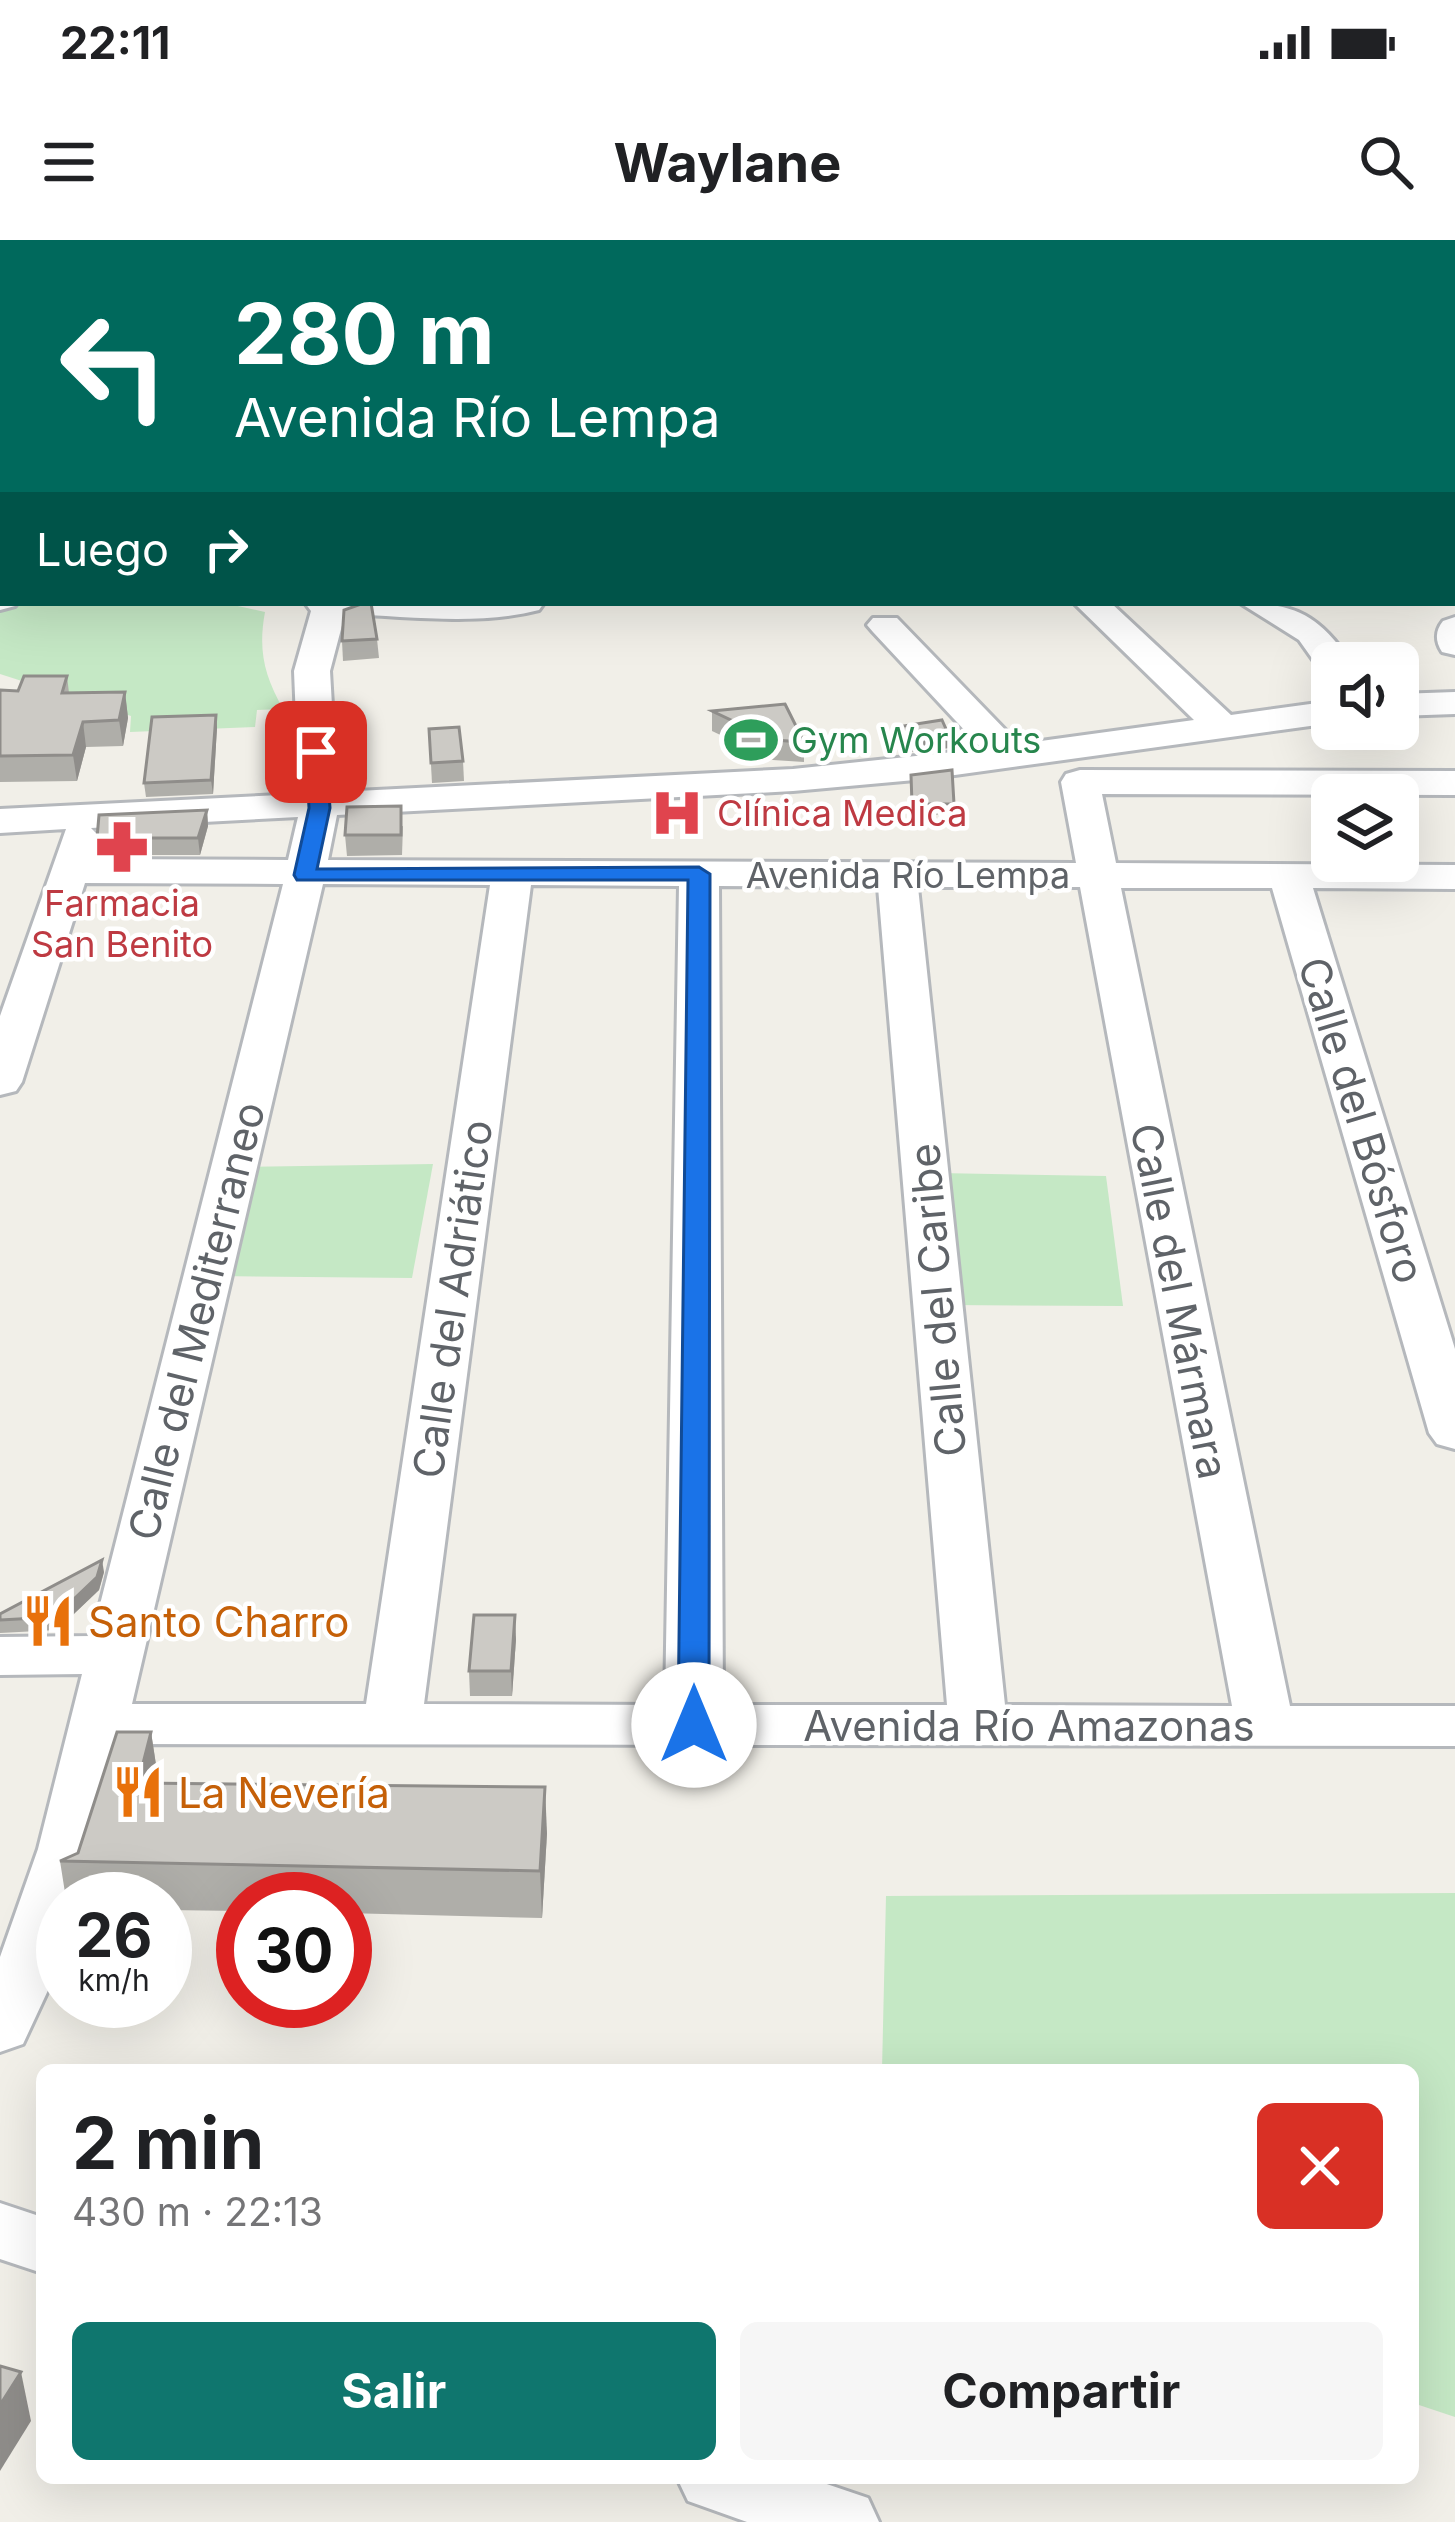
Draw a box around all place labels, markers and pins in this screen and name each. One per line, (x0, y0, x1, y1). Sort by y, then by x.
pin (265, 701, 367, 803)
sports icon: Gym Workouts (722, 711, 780, 769)
place label: Gym Workouts (791, 718, 1041, 762)
hospital icon: Clínica Medica (648, 784, 706, 842)
place label: Clínica Medica (717, 791, 967, 835)
pharmacy icon: Farmacia San Benito (93, 818, 151, 876)
place label: Farmacia San Benito (31, 881, 213, 966)
restaurant icon: Santo Charro (19, 1592, 77, 1650)
place label: Santo Charro (88, 1596, 350, 1647)
restaurant icon: La Nevería (109, 1763, 167, 1821)
place label: La Nevería (178, 1767, 390, 1818)

